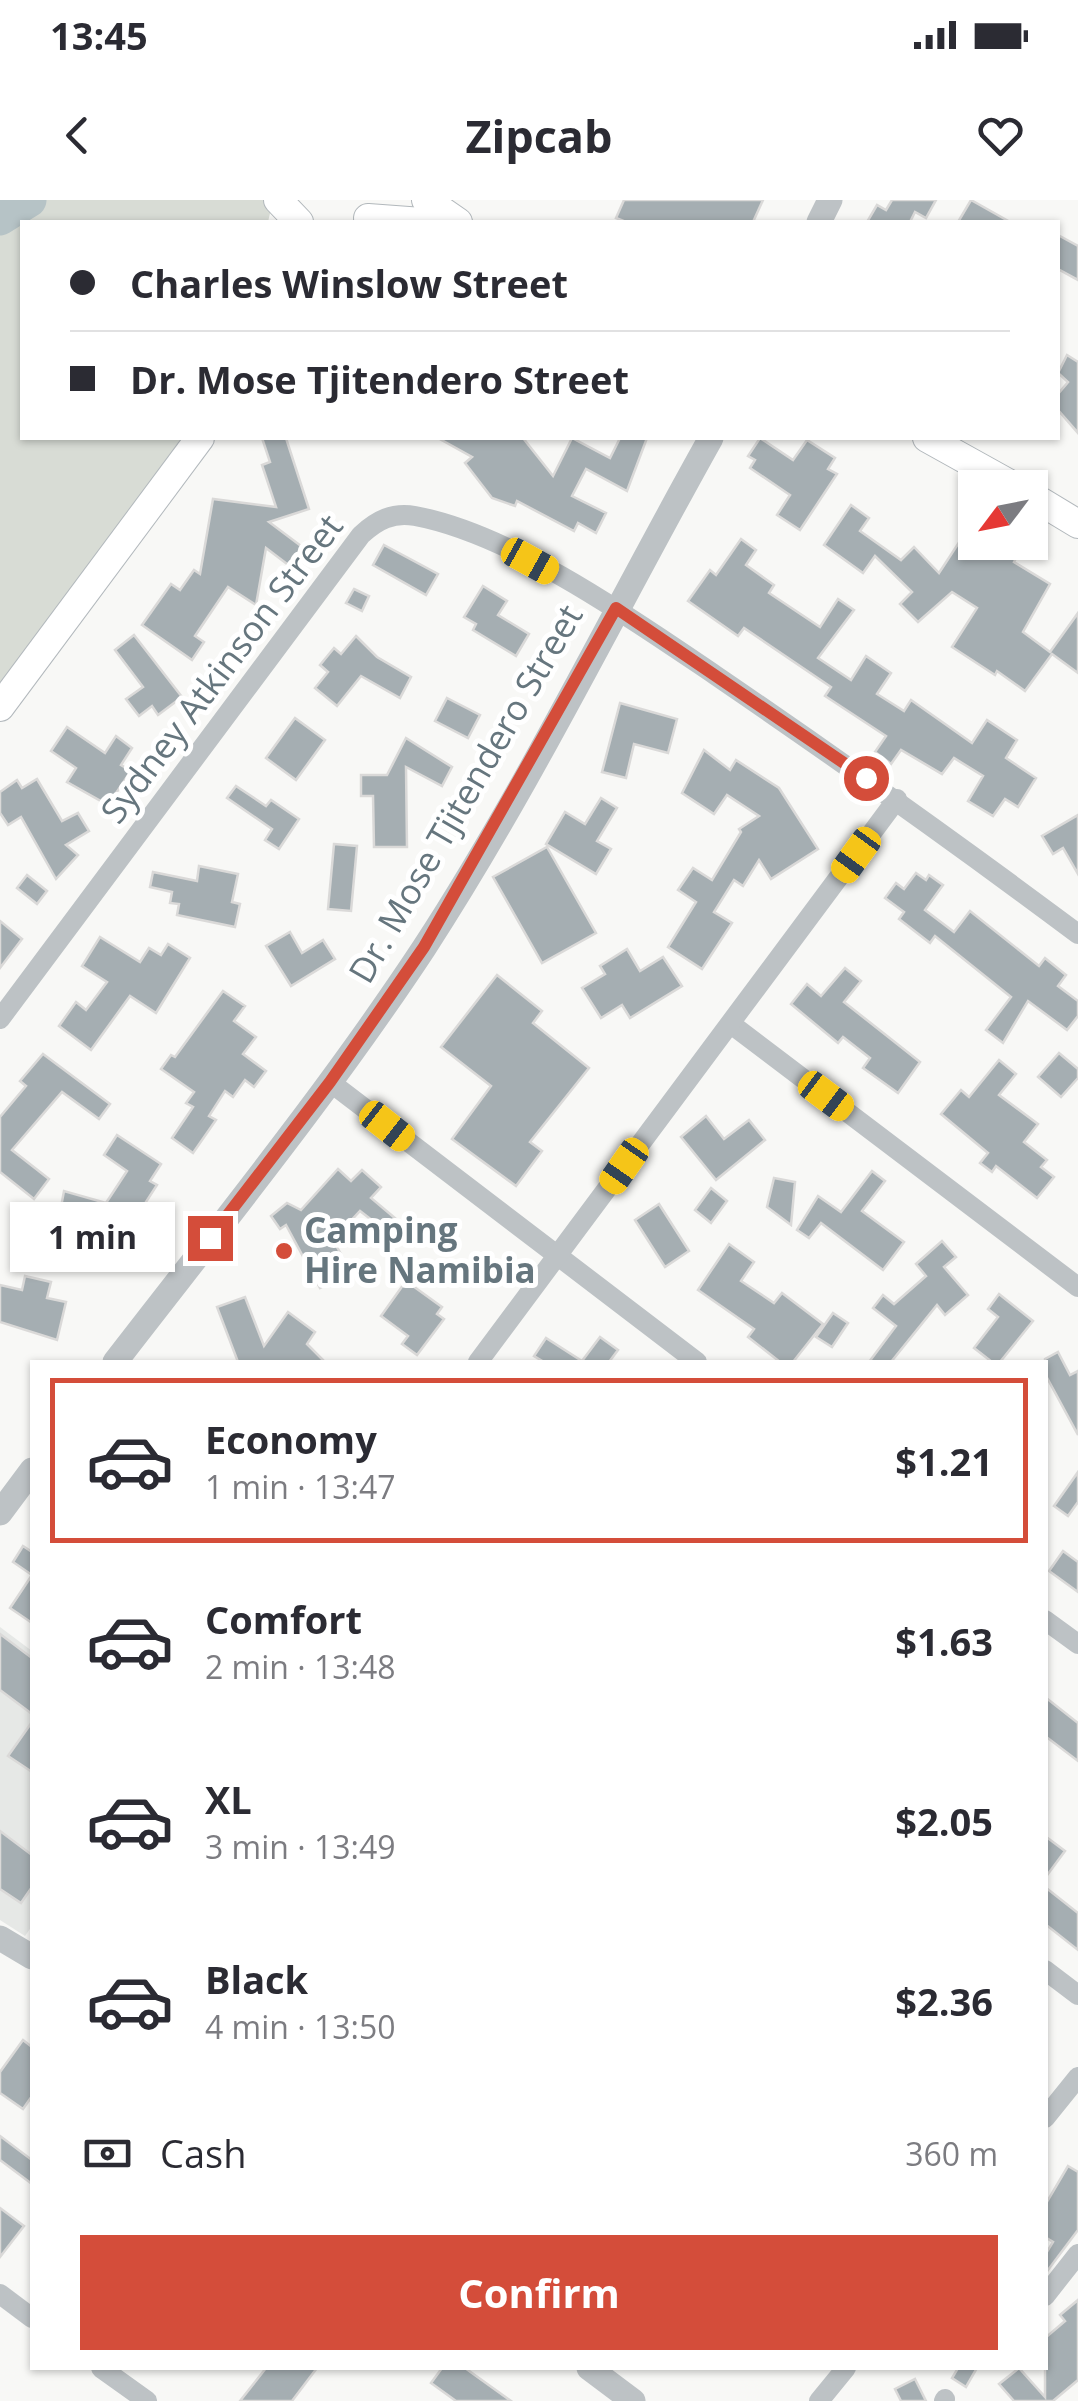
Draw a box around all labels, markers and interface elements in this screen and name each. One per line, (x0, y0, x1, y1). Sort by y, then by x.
text: 13:45 (50, 9, 148, 61)
text: Zipcab (465, 105, 613, 166)
icon: back (50, 108, 105, 163)
icon: heart (973, 108, 1028, 163)
text: Charles Winslow Street (130, 257, 568, 309)
text: Dr. Mose Tjitendero Street (130, 353, 629, 405)
north arrow (958, 470, 1048, 560)
map controls (958, 470, 1048, 560)
street label: Sydney Atkinson Street (89, 504, 352, 832)
car (496, 533, 564, 589)
street label: Dr. Mose Tjitendero Street (337, 595, 592, 991)
route start (844, 756, 889, 801)
car (826, 822, 886, 888)
car (793, 1066, 859, 1126)
car (354, 1096, 420, 1156)
car (595, 1133, 653, 1199)
callout: 1 min (10, 1203, 175, 1273)
place label: Camping Hire Namibia (304, 1206, 536, 1293)
text: 1 min (48, 1215, 137, 1258)
route end (188, 1216, 233, 1261)
marker: Camping Hire Namibia (273, 1240, 295, 1262)
text: Economy (205, 1413, 377, 1465)
icon: car (85, 1416, 175, 1506)
text: $1.21 (895, 1435, 993, 1487)
text: 1 min · 13:47 (205, 1465, 396, 1508)
text: Comfort (205, 1593, 362, 1645)
icon: car (85, 1596, 175, 1686)
text: $1.63 (895, 1615, 993, 1667)
text: 2 min · 13:48 (205, 1645, 396, 1688)
text: XL (205, 1773, 252, 1825)
icon: car (85, 1776, 175, 1866)
text: $2.05 (895, 1795, 993, 1847)
text: 3 min · 13:49 (205, 1825, 396, 1868)
text: Black (205, 1953, 308, 2005)
icon: car (85, 1956, 175, 2046)
text: $2.36 (895, 1975, 993, 2027)
text: 4 min · 13:50 (205, 2005, 396, 2048)
icon: cash (80, 2126, 135, 2181)
text: Cash (160, 2127, 246, 2179)
text: 360 m (905, 2132, 998, 2175)
button: Confirm (80, 2235, 998, 2350)

